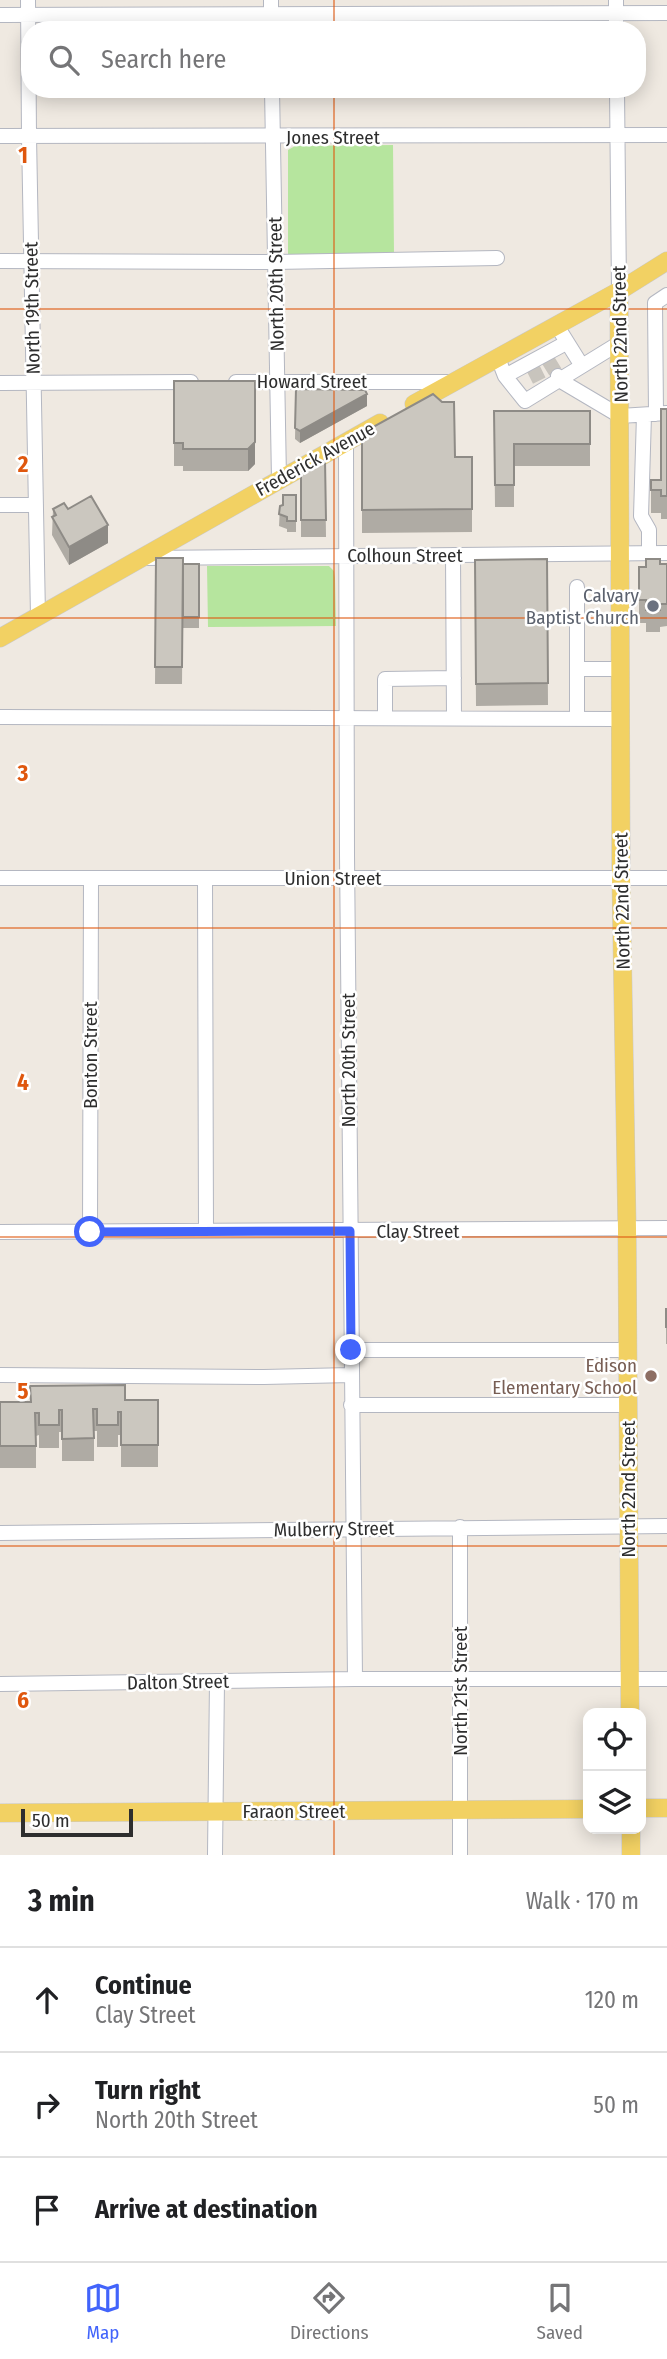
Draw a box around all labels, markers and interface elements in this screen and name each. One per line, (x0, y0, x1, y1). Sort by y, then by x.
search box (21, 21, 646, 98)
icon: search (45, 41, 83, 79)
text: Search here (101, 44, 226, 75)
street label: Jones Street (286, 126, 381, 149)
text: 1 (18, 141, 28, 169)
street label: North 20th Street (263, 216, 289, 351)
street label: North 19th Street (19, 241, 45, 375)
street label: North 22nd Street (607, 265, 633, 403)
street label: Howard Street (257, 370, 368, 393)
street label: Frederick Avenue (251, 417, 379, 501)
text: 2 (17, 450, 29, 478)
street label: Colhoun Street (347, 544, 463, 567)
place label: Calvary Baptist Church (526, 584, 640, 629)
marker: Calvary Baptist Church (645, 598, 661, 614)
text: 3 (17, 759, 29, 787)
street label: North 22nd Street (609, 832, 635, 970)
street label: Union Street (284, 867, 382, 890)
street label: North 20th Street (337, 992, 360, 1127)
street label: Bonton Street (79, 1000, 102, 1109)
text: 4 (17, 1068, 29, 1096)
route start (74, 1216, 105, 1247)
street label: Clay Street (376, 1220, 460, 1243)
route end (335, 1334, 366, 1365)
place label: Edison Elementary School (492, 1354, 637, 1399)
marker: Edison Elementary School (643, 1368, 659, 1384)
text: 5 (17, 1377, 29, 1405)
street label: North 22nd Street (617, 1420, 640, 1558)
street label: Mulberry Street (273, 1516, 395, 1542)
street label: North 21st Street (449, 1625, 472, 1756)
street label: Dalton Street (127, 1670, 230, 1694)
text: 6 (17, 1686, 29, 1714)
map controls (583, 1708, 646, 1834)
button: locate (583, 1708, 646, 1771)
button: layers (583, 1771, 646, 1834)
street label: Faraon Street (242, 1800, 346, 1823)
scale bar (21, 1806, 133, 1838)
text: 50 m (32, 1809, 70, 1832)
text: 3 min (28, 1883, 95, 1919)
text: Walk · 170 m (526, 1887, 639, 1915)
text: Continue (95, 1970, 192, 2001)
icon: ahead (28, 1981, 66, 2019)
text: 120 m (585, 1986, 639, 2014)
text: Clay Street (95, 2001, 196, 2029)
text: Turn right (95, 2075, 201, 2106)
icon: right (28, 2086, 66, 2124)
text: 50 m (593, 2091, 639, 2119)
text: North 20th Street (95, 2106, 258, 2134)
icon: arrive (28, 2191, 66, 2229)
text: Arrive at destination (95, 2194, 318, 2225)
tab: Map (84, 2279, 122, 2344)
tab: Directions (290, 2279, 369, 2344)
tab: Saved (537, 2279, 583, 2344)

